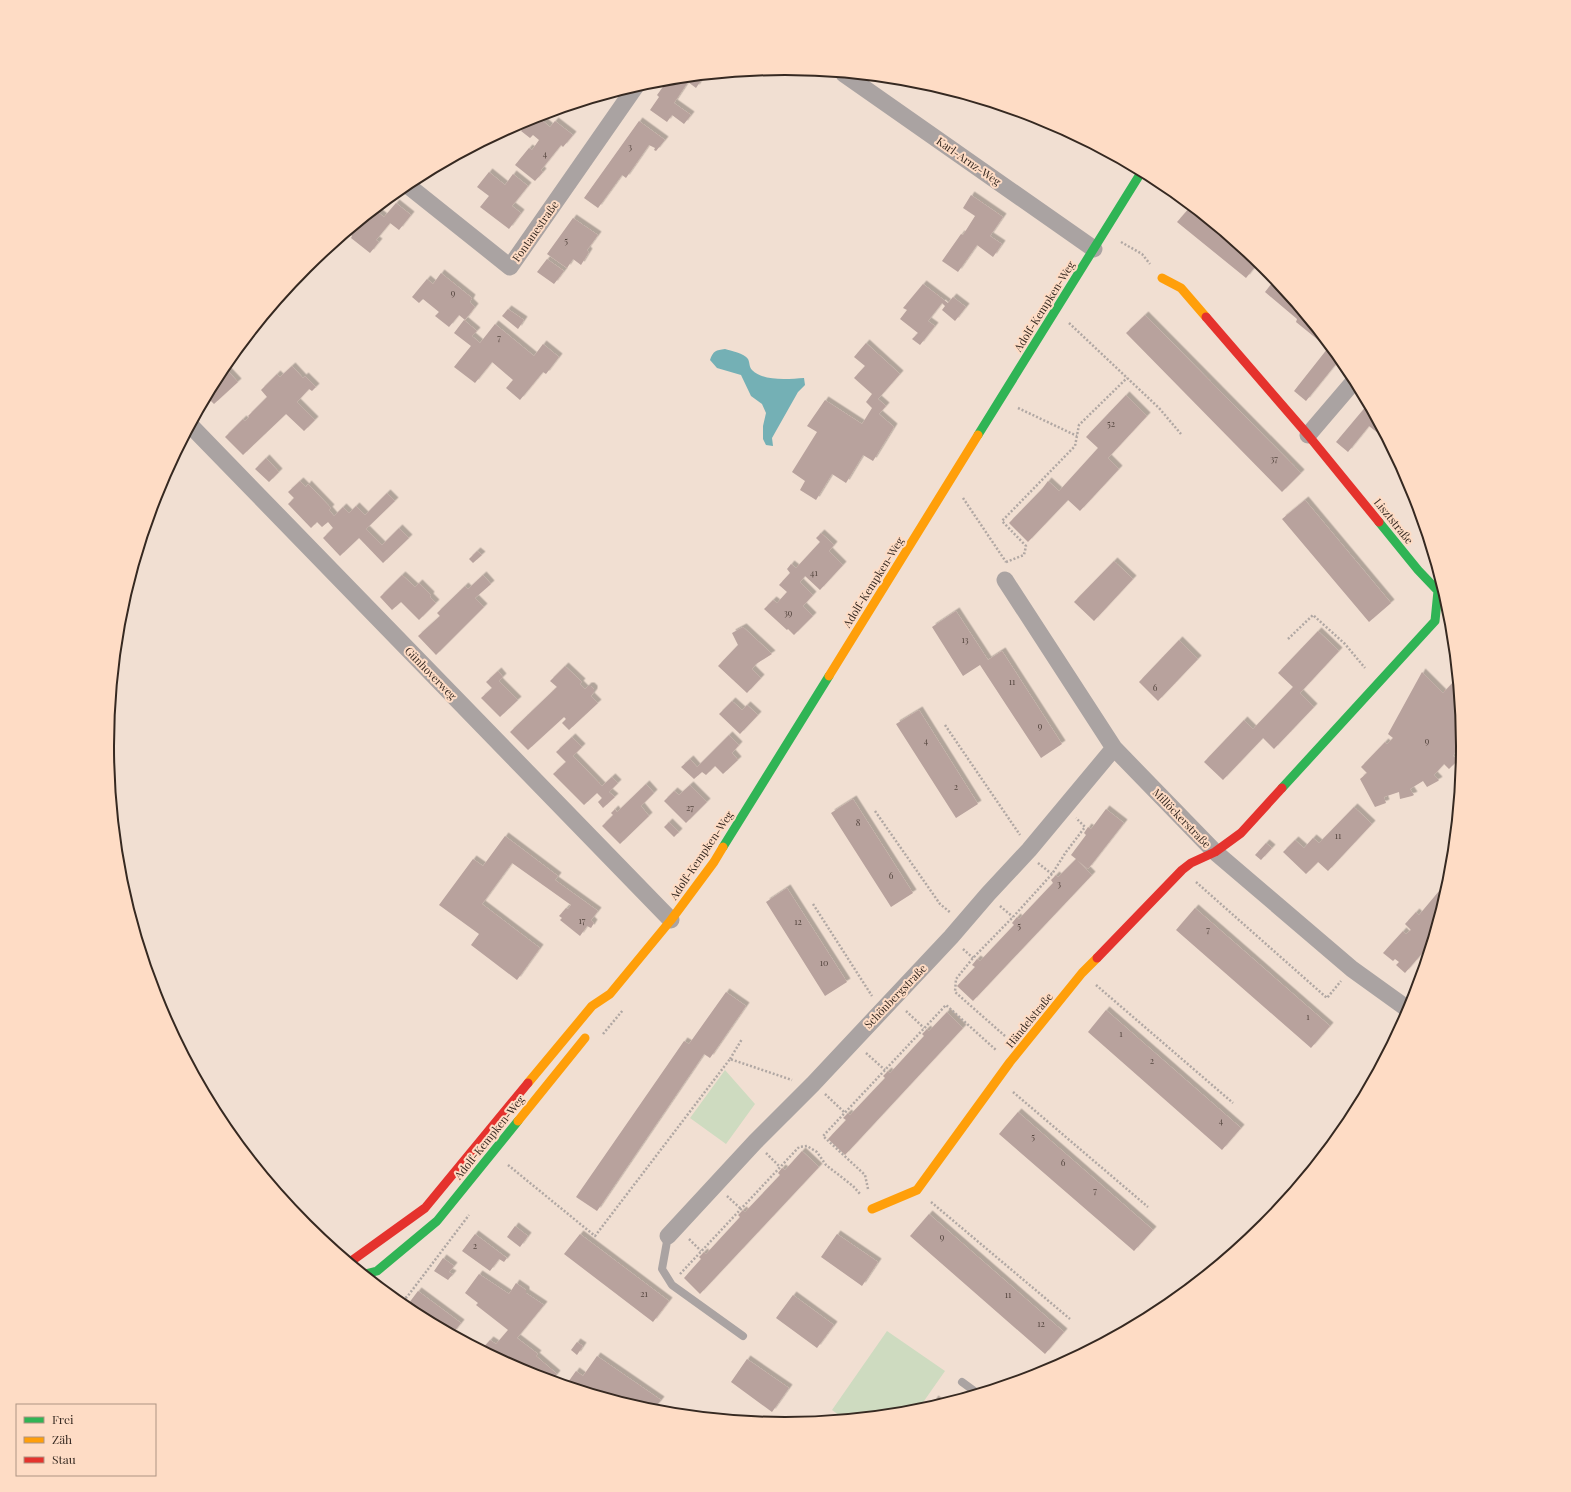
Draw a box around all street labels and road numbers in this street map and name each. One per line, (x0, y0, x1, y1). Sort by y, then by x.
street label: Karl-Arnz-Weg (934, 133, 1004, 189)
street label: Fontanestraße (508, 197, 562, 264)
street label: Adolf-Kempken-Weg (1010, 258, 1078, 355)
street label: Lisztstraße (1371, 495, 1417, 547)
street label: Adolf-Kempken-Weg (839, 534, 907, 631)
street label: Günhoverweg (402, 643, 460, 703)
street label: Millöckerstraße (1150, 785, 1215, 851)
street label: Adolf-Kempken-Weg (665, 808, 736, 903)
street label: Schönbergstraße (860, 960, 930, 1031)
street label: Händelstraße (1002, 989, 1056, 1051)
street label: Adolf-Kempken-Weg (450, 1092, 528, 1183)

